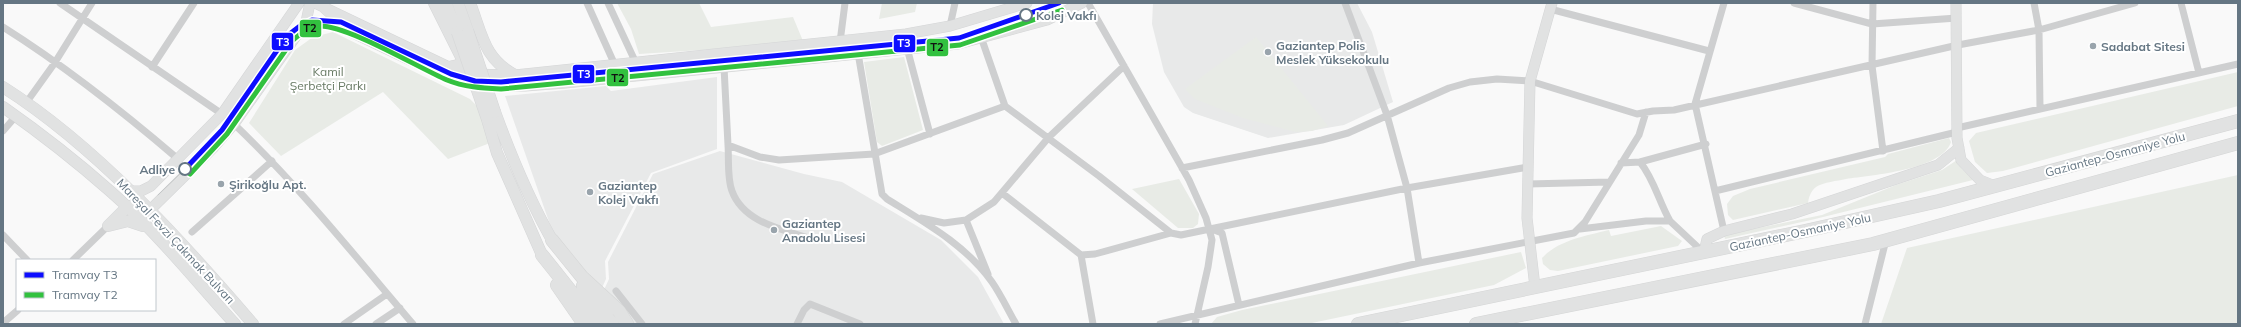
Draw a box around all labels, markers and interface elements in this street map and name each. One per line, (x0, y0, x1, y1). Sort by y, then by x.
marker: Kolej Vakfı (1019, 8, 1033, 22)
place label: Kolej Vakfı (1036, 8, 1097, 23)
line badge: T2 (299, 19, 322, 38)
text: T2 (303, 21, 317, 35)
line badge: T3 (271, 32, 294, 51)
line badge: T3 (893, 34, 916, 53)
text: T3 (276, 35, 290, 49)
text: T3 (897, 36, 911, 50)
line badge: T2 (926, 38, 949, 57)
place label: Gaziantep Polis Meslek Yüksekokulu (1276, 38, 1389, 67)
place label: Sadabat Sitesi (2101, 39, 2185, 54)
text: T2 (930, 40, 944, 54)
marker: Sadabat Sitesi (2088, 41, 2098, 51)
marker: Gaziantep Polis Meslek Yüksekokulu (1263, 47, 1273, 57)
park label: Kamil Şerbetçi Parkı (290, 64, 366, 93)
line badge: T3 (572, 64, 595, 84)
text: T3 (577, 67, 591, 81)
line badge: T2 (606, 68, 629, 87)
text: T2 (611, 71, 625, 85)
street label: Gaziantep-Osmaniye Yolu (2043, 128, 2187, 180)
place label: Adliye (139, 162, 175, 177)
marker: Adliye (178, 162, 192, 176)
street label: Mareşal Fevzi Çakmak Bulvarı (114, 175, 238, 307)
place label: Şirikoğlu Apt. (229, 177, 307, 192)
place label: Gaziantep Kolej Vakfı (598, 178, 659, 207)
marker: Şirikoğlu Apt. (216, 179, 226, 189)
marker: Gaziantep Kolej Vakfı (585, 187, 595, 197)
street label: Gaziantep-Osmaniye Yolu (1728, 210, 1872, 254)
place label: Gaziantep Anadolu Lisesi (782, 216, 865, 245)
marker: Gaziantep Anadolu Lisesi (769, 225, 779, 235)
legend (16, 259, 156, 311)
text: Tramvay T3 (52, 267, 118, 282)
text: Tramvay T2 (52, 287, 118, 302)

